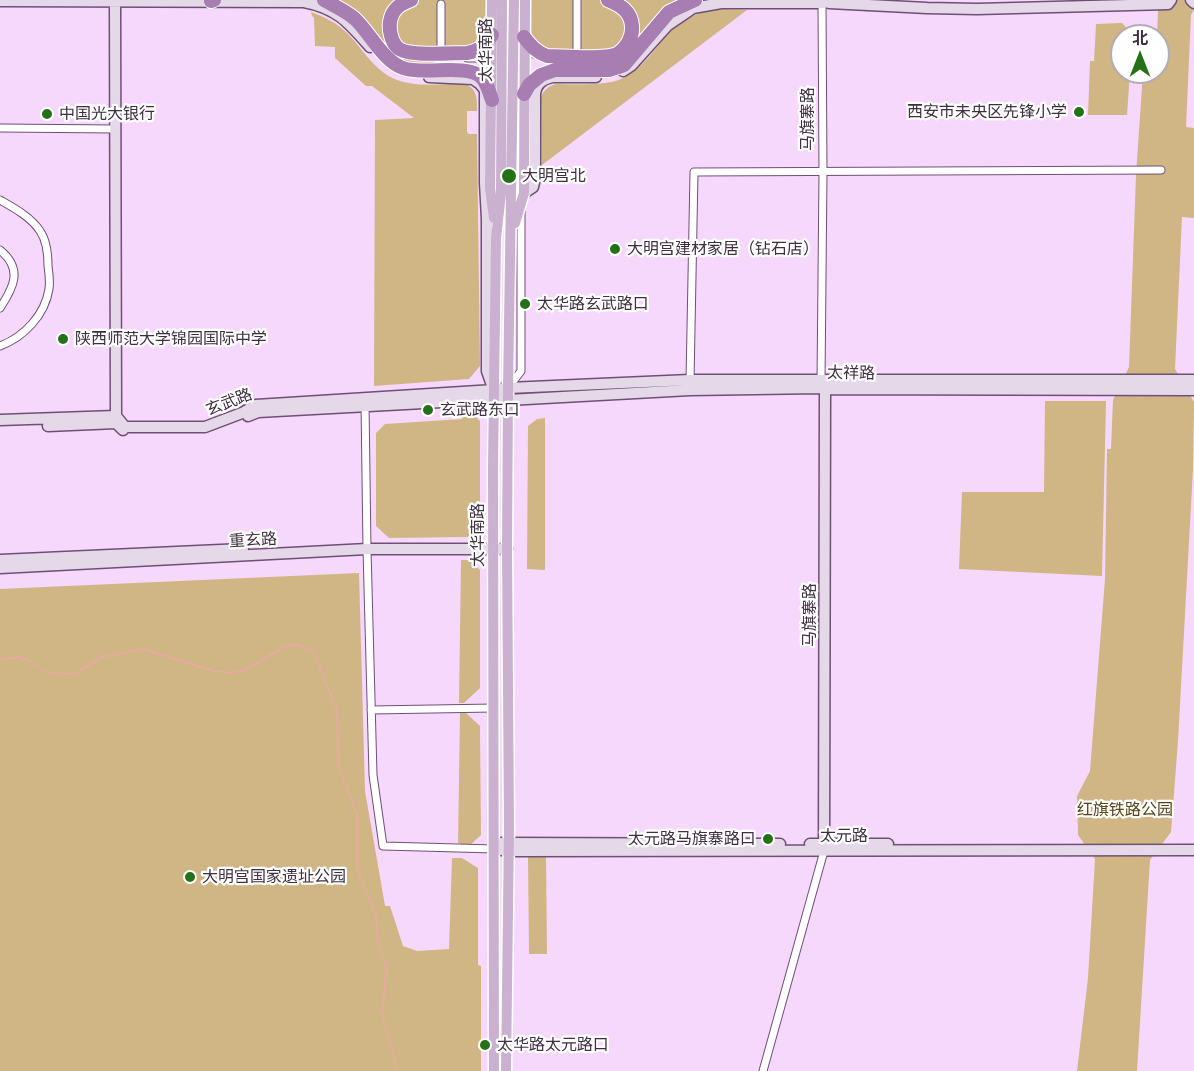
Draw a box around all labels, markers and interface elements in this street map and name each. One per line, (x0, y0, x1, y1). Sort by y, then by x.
street label: 太华南路 (476, 18, 496, 82)
north arrow (1110, 24, 1170, 84)
text: 北 (1132, 28, 1148, 47)
street label: 马旗寨路 (798, 87, 818, 151)
place label: 西安市未央区先锋小学 (907, 102, 1067, 122)
place label: 中国光大银行 (59, 104, 155, 124)
marker: 西安市未央区先锋小学 (1072, 105, 1086, 119)
marker: 中国光大银行 (40, 107, 54, 121)
place label: 大明宫北 (522, 166, 586, 186)
marker: 大明宫北 (500, 167, 518, 185)
place label: 大明宫建材家居（钻石店） (627, 239, 819, 259)
marker: 大明宫建材家居（钻石店） (608, 242, 622, 256)
place label: 太华路玄武路口 (537, 294, 649, 314)
marker: 太华路玄武路口 (518, 297, 532, 311)
place label: 陕西师范大学锦园国际中学 (75, 329, 267, 349)
marker: 陕西师范大学锦园国际中学 (56, 332, 70, 346)
street label: 太祥路 (827, 363, 875, 383)
street label: 玄武路 (203, 384, 255, 420)
place label: 玄武路东口 (440, 400, 520, 420)
marker: 玄武路东口 (421, 403, 435, 417)
street label: 太华南路 (468, 503, 488, 567)
street label: 重玄路 (229, 529, 277, 551)
street label: 马旗寨路 (800, 583, 820, 647)
park label: 红旗铁路公园 (1077, 800, 1173, 820)
street label: 太元路 (820, 826, 868, 846)
place label: 太元路马旗寨路口 (628, 829, 756, 849)
marker: 太元路马旗寨路口 (761, 832, 775, 846)
place label: 大明宫国家遗址公园 (202, 867, 346, 887)
marker: 大明宫国家遗址公园 (183, 870, 197, 884)
place label: 太华路太元路口 (497, 1035, 609, 1055)
marker: 太华路太元路口 (478, 1038, 492, 1052)

